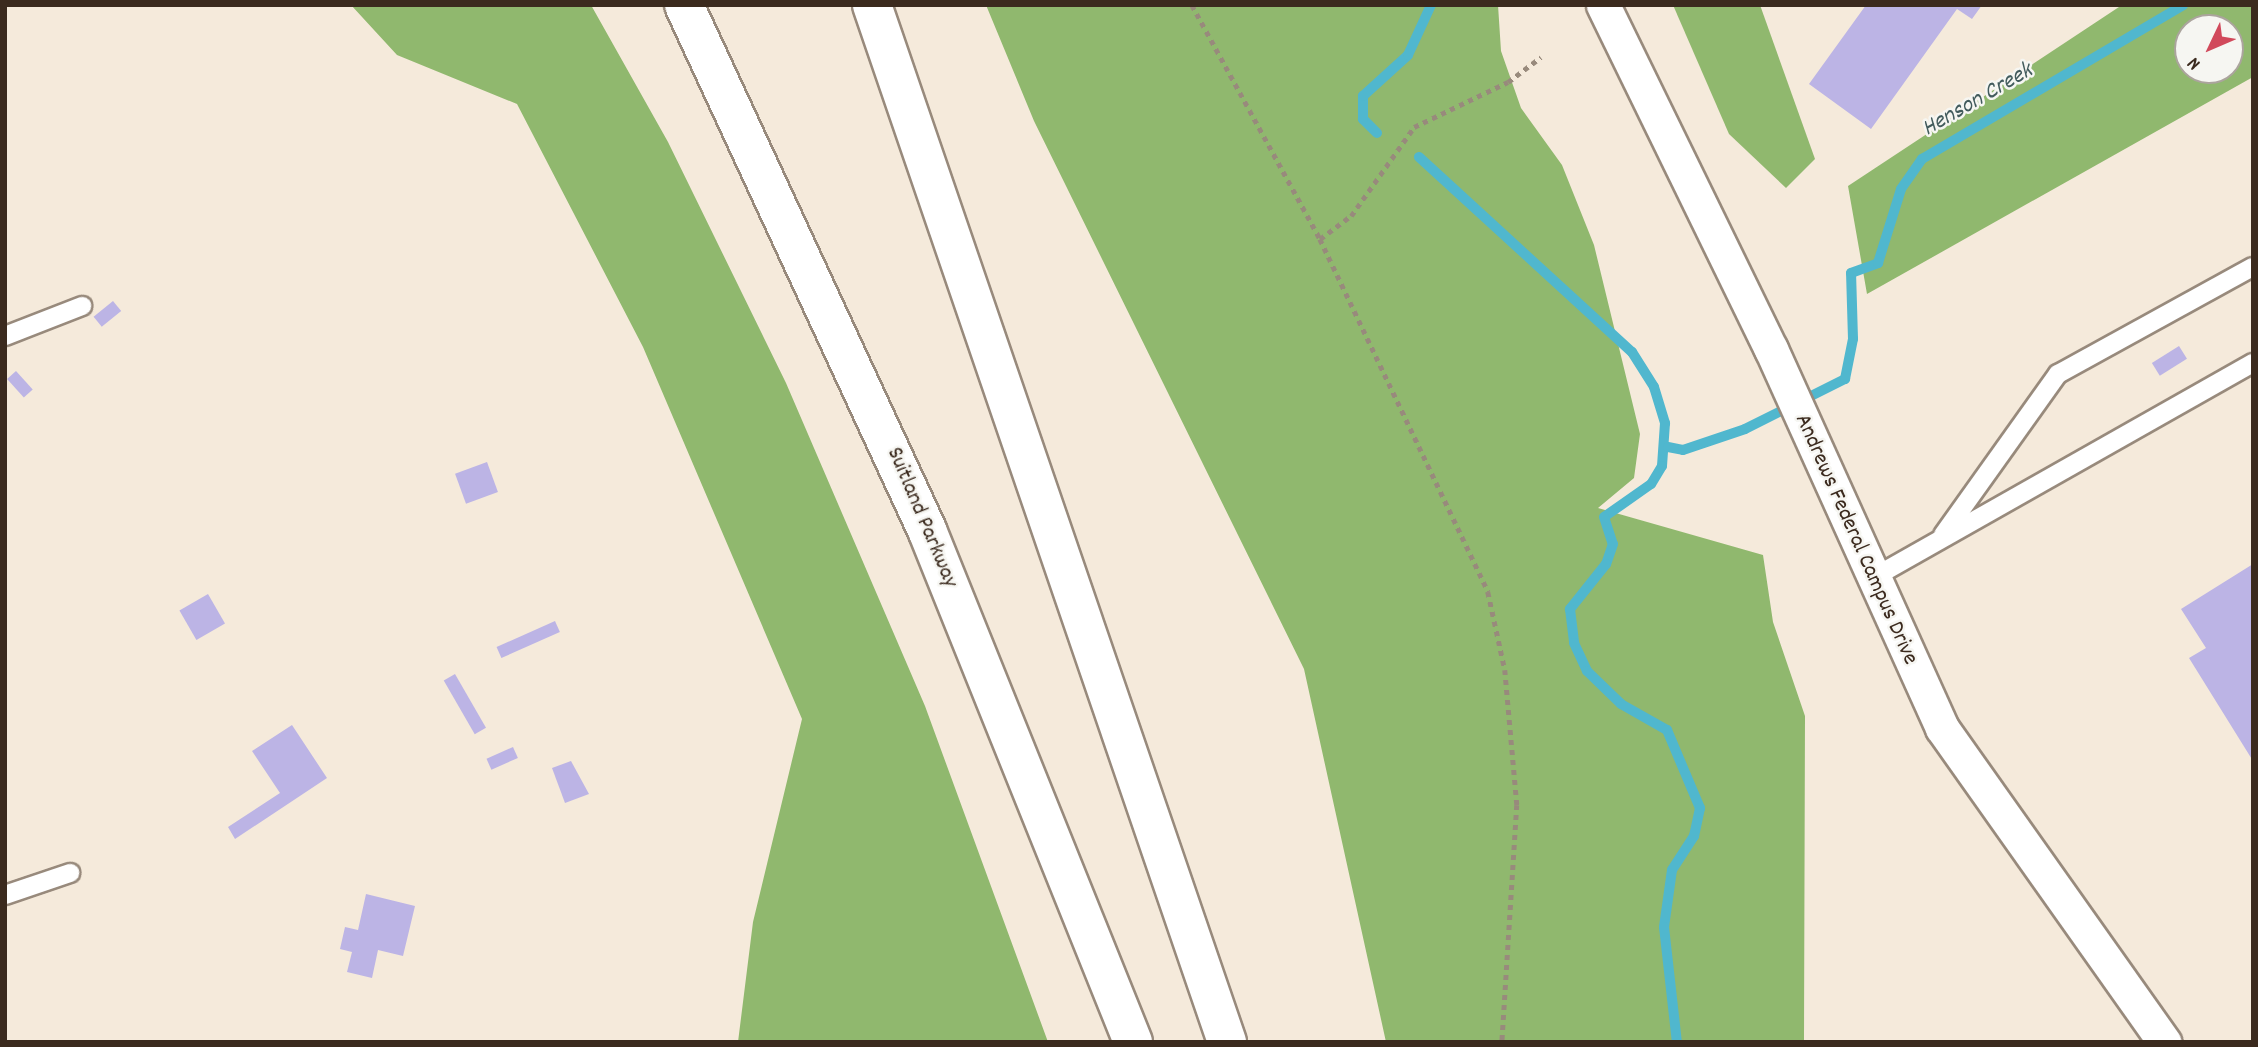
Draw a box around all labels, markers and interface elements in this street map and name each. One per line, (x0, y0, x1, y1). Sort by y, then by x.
north arrow (2174, 14, 2244, 84)
text: N (2182, 50, 2208, 75)
water label: Henson Creek (1918, 58, 2038, 144)
street label: Andrews Federal Campus Drive (1787, 410, 1923, 670)
street label: Suitland Parkway (879, 444, 963, 592)

